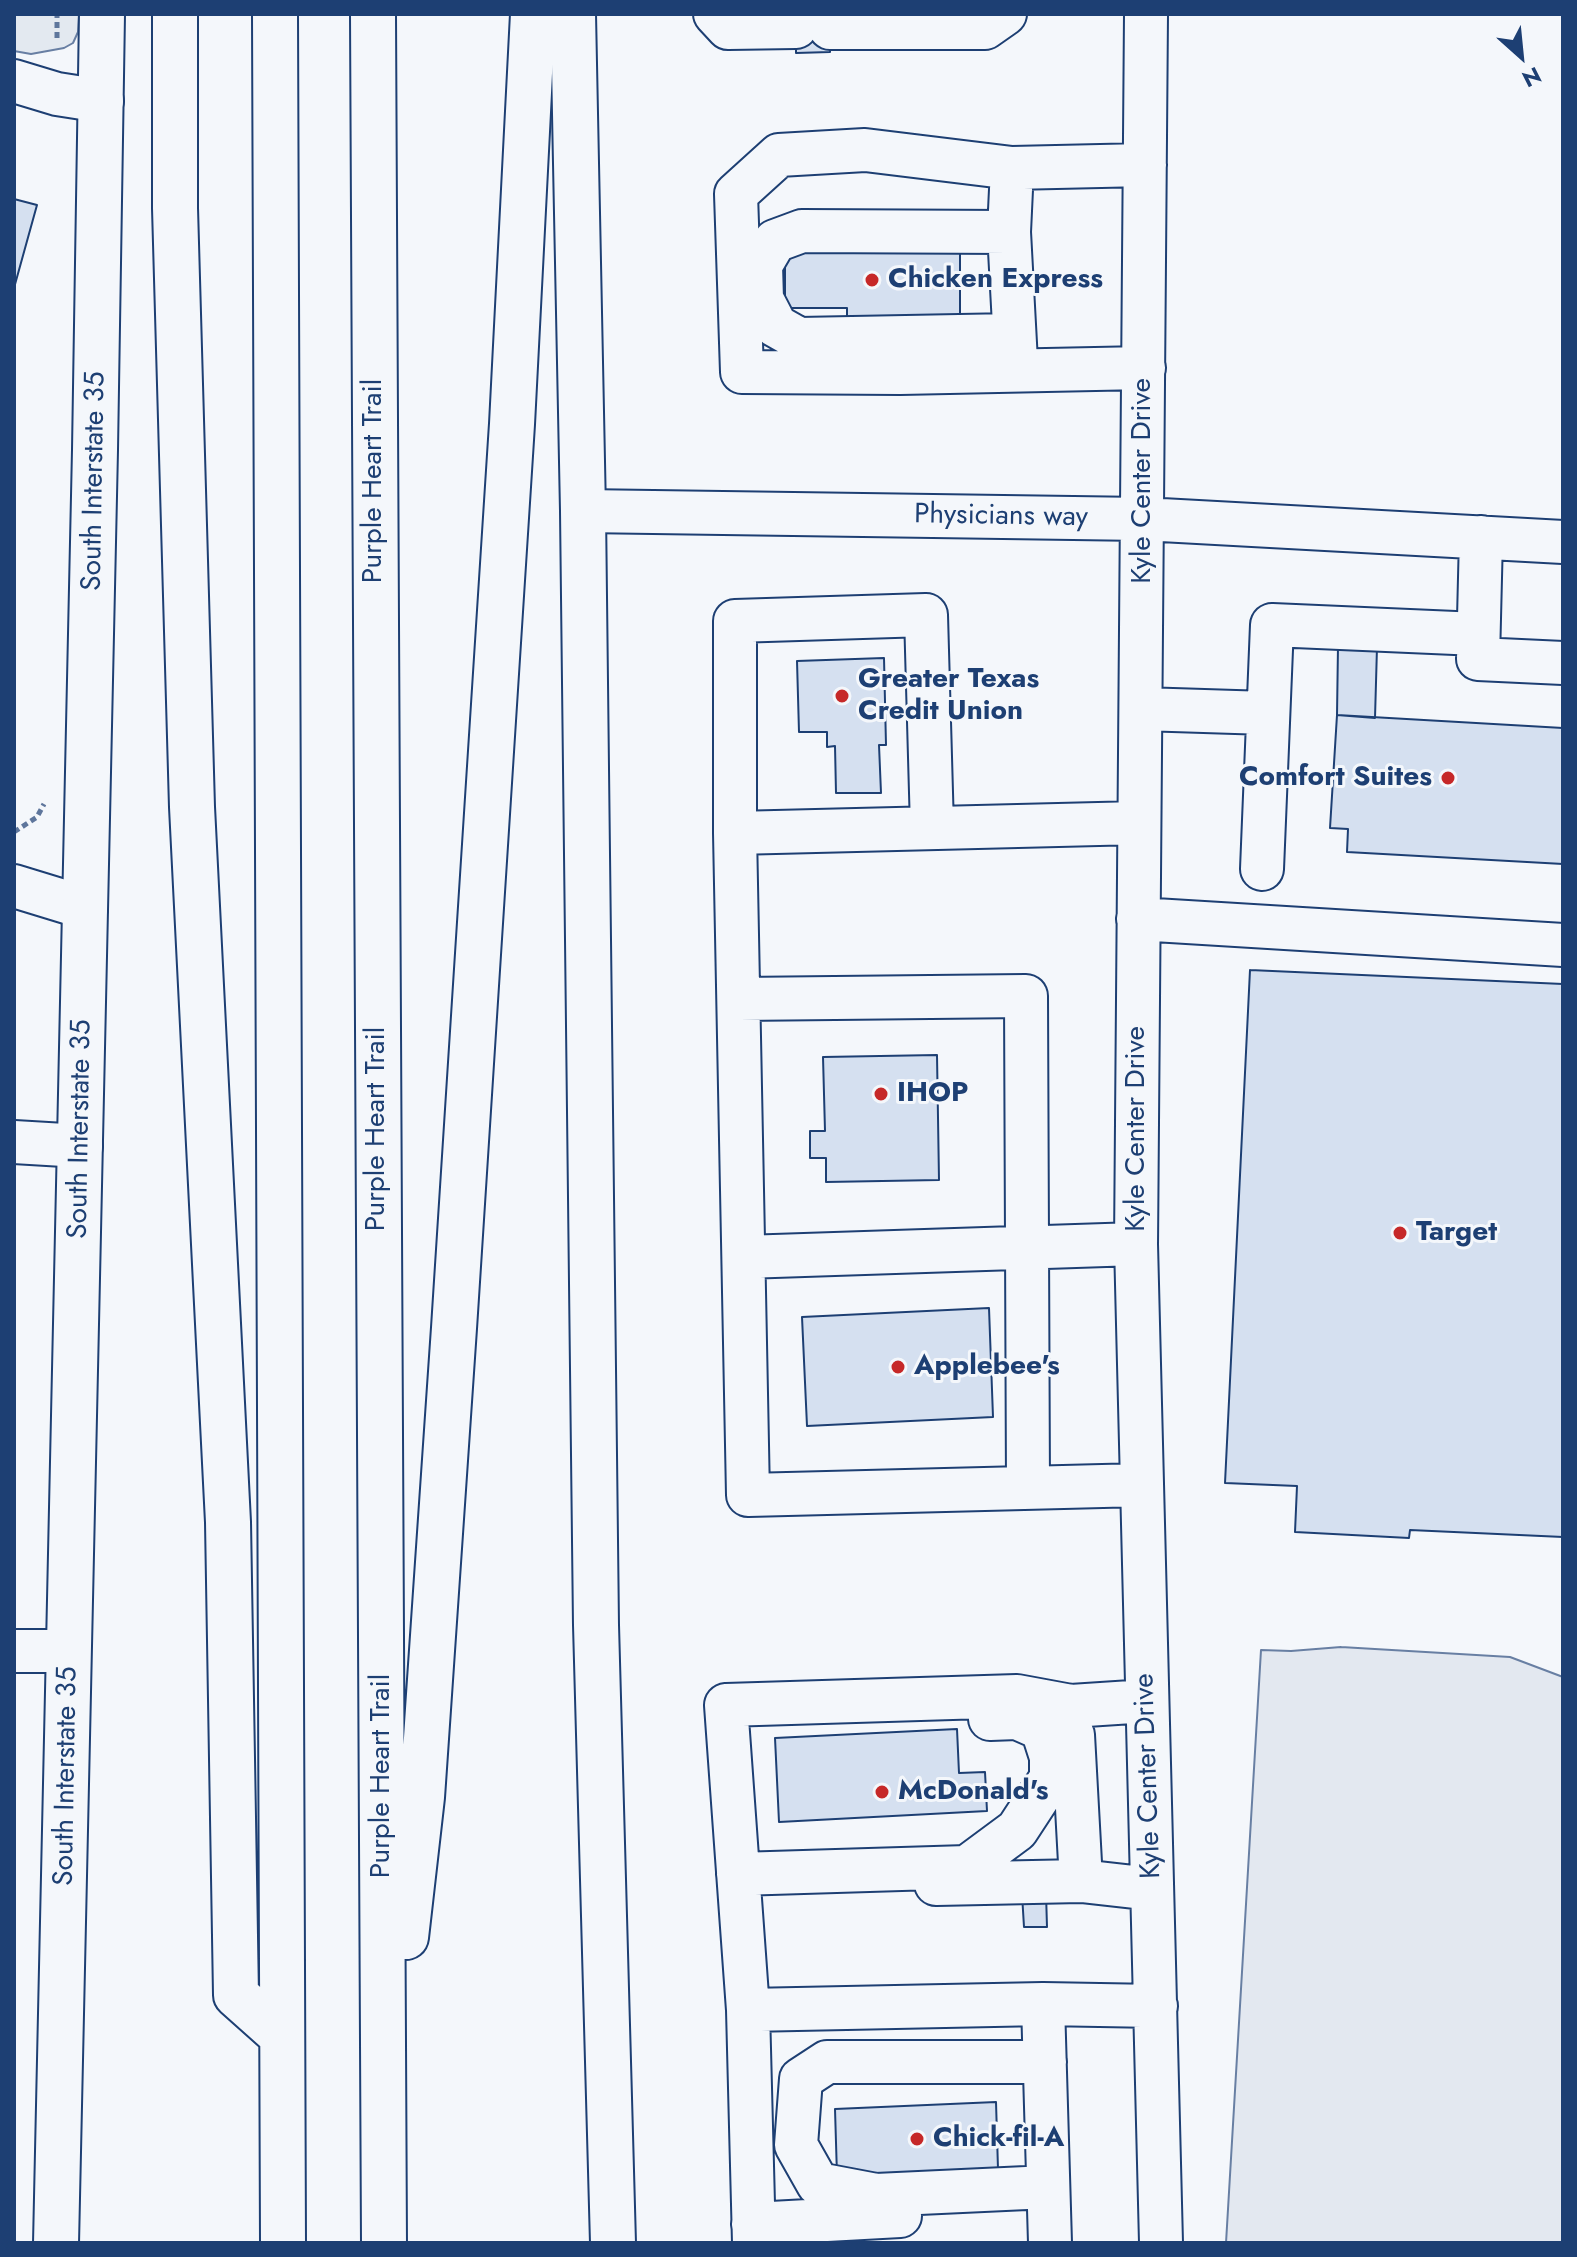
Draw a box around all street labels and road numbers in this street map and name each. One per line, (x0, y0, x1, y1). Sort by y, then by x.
street label: South Interstate 35 (76, 371, 114, 591)
street label: Kyle Center Drive (1126, 378, 1160, 584)
street label: Purple Heart Trail (357, 379, 391, 583)
street label: Physicians way (914, 499, 1088, 535)
street label: South Interstate 35 (62, 1019, 100, 1239)
street label: Kyle Center Drive (1120, 1026, 1154, 1232)
street label: Purple Heart Trail (360, 1027, 394, 1231)
street label: South Interstate 35 (48, 1666, 86, 1886)
street label: Kyle Center Drive (1129, 1673, 1169, 1879)
street label: Purple Heart Trail (365, 1674, 399, 1878)

